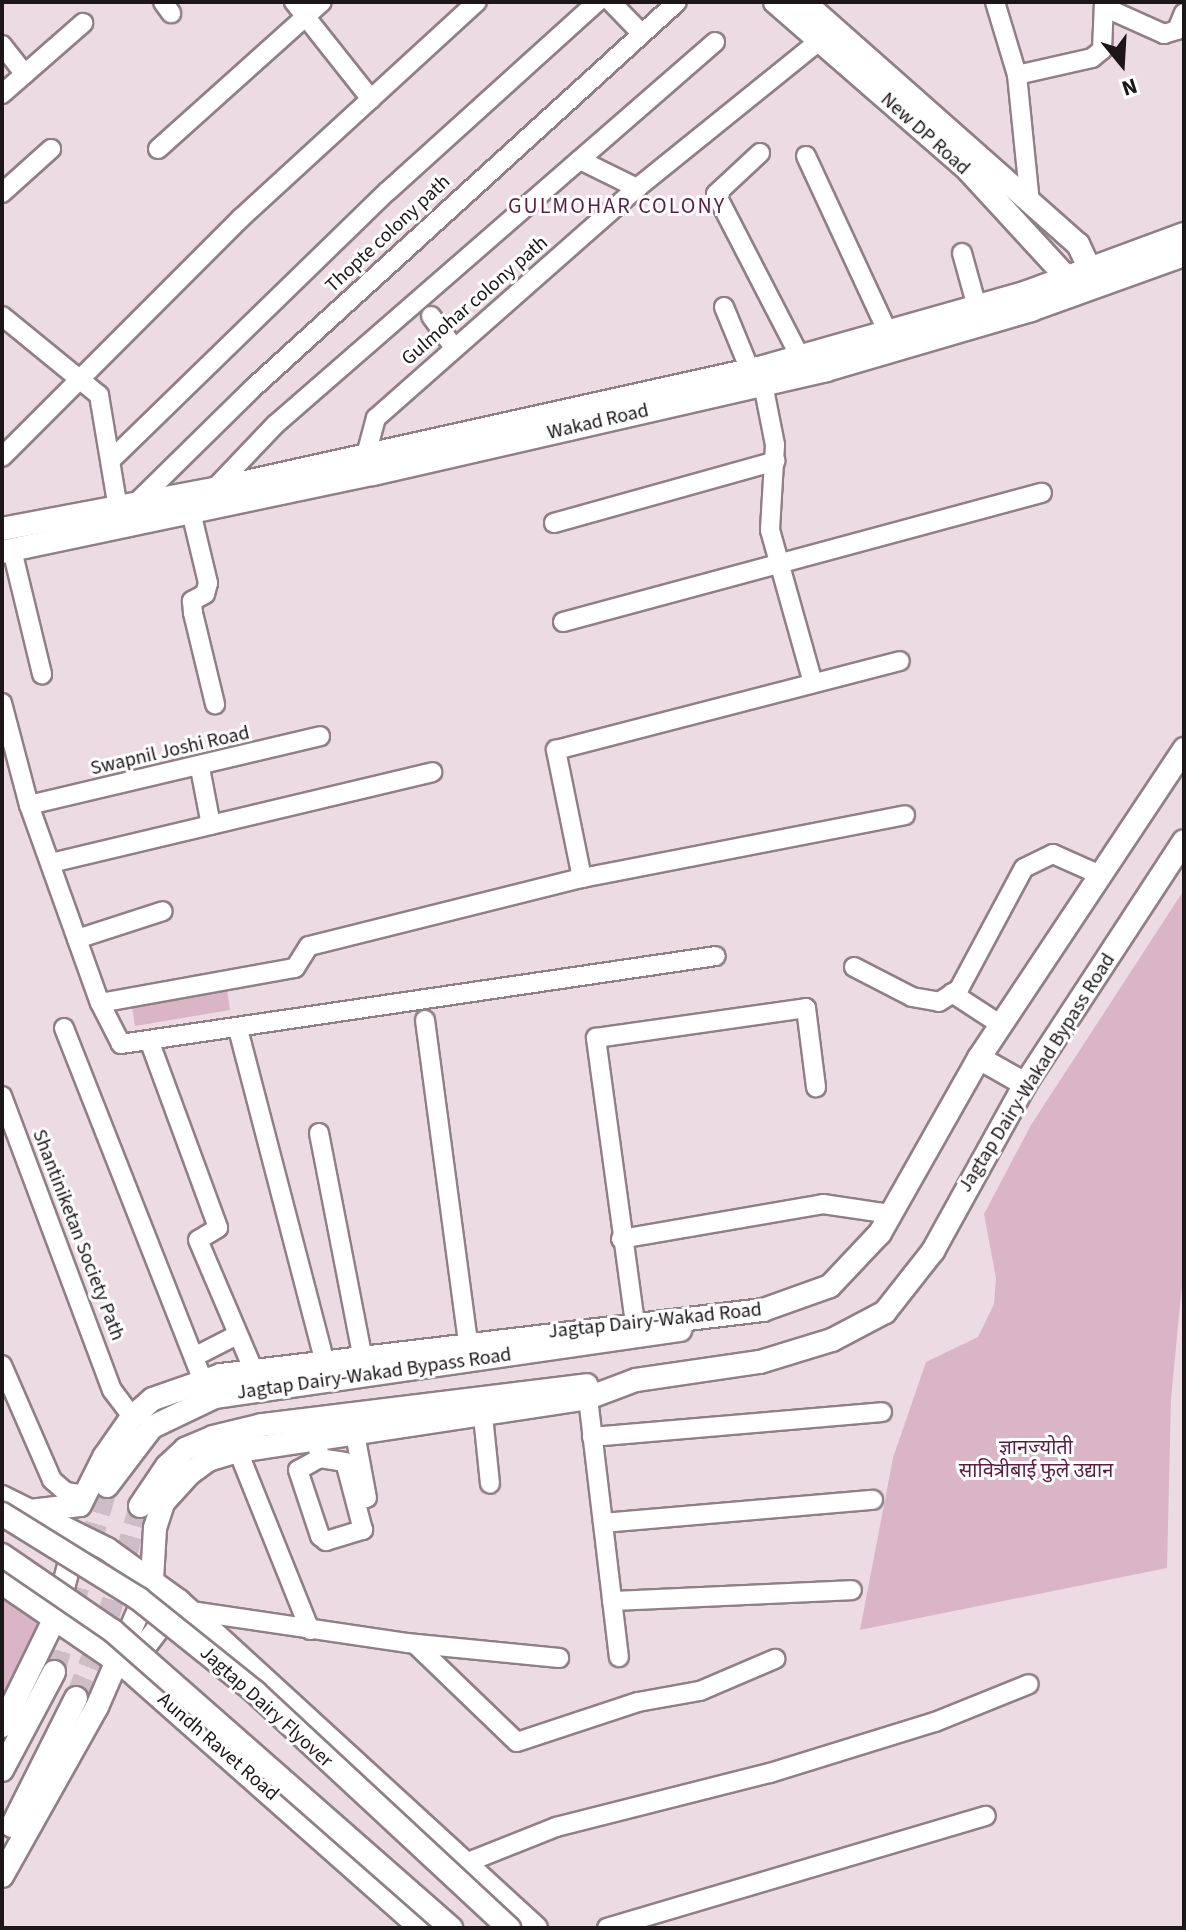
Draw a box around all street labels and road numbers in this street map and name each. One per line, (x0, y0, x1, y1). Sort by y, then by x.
street label: New DP Road (875, 88, 975, 180)
street label: Thopte colony path (321, 170, 455, 298)
street label: Gulmohar colony path (397, 231, 553, 371)
street label: Wakad Road (545, 399, 651, 445)
street label: Swapnil Joshi Road (88, 721, 252, 781)
street label: Jagtap Dairy-Wakad Bypass Road (953, 949, 1121, 1197)
street label: Shantiniketan Society Path (27, 1126, 129, 1344)
street label: Jagtap Dairy-Wakad Road (547, 1298, 763, 1344)
street label: Jagtap Dairy-Wakad Bypass Road (235, 1343, 513, 1405)
street label: Jagtap Dairy Flyover (195, 1641, 337, 1773)
street label: Aundh Ravet Road (153, 1688, 283, 1806)

